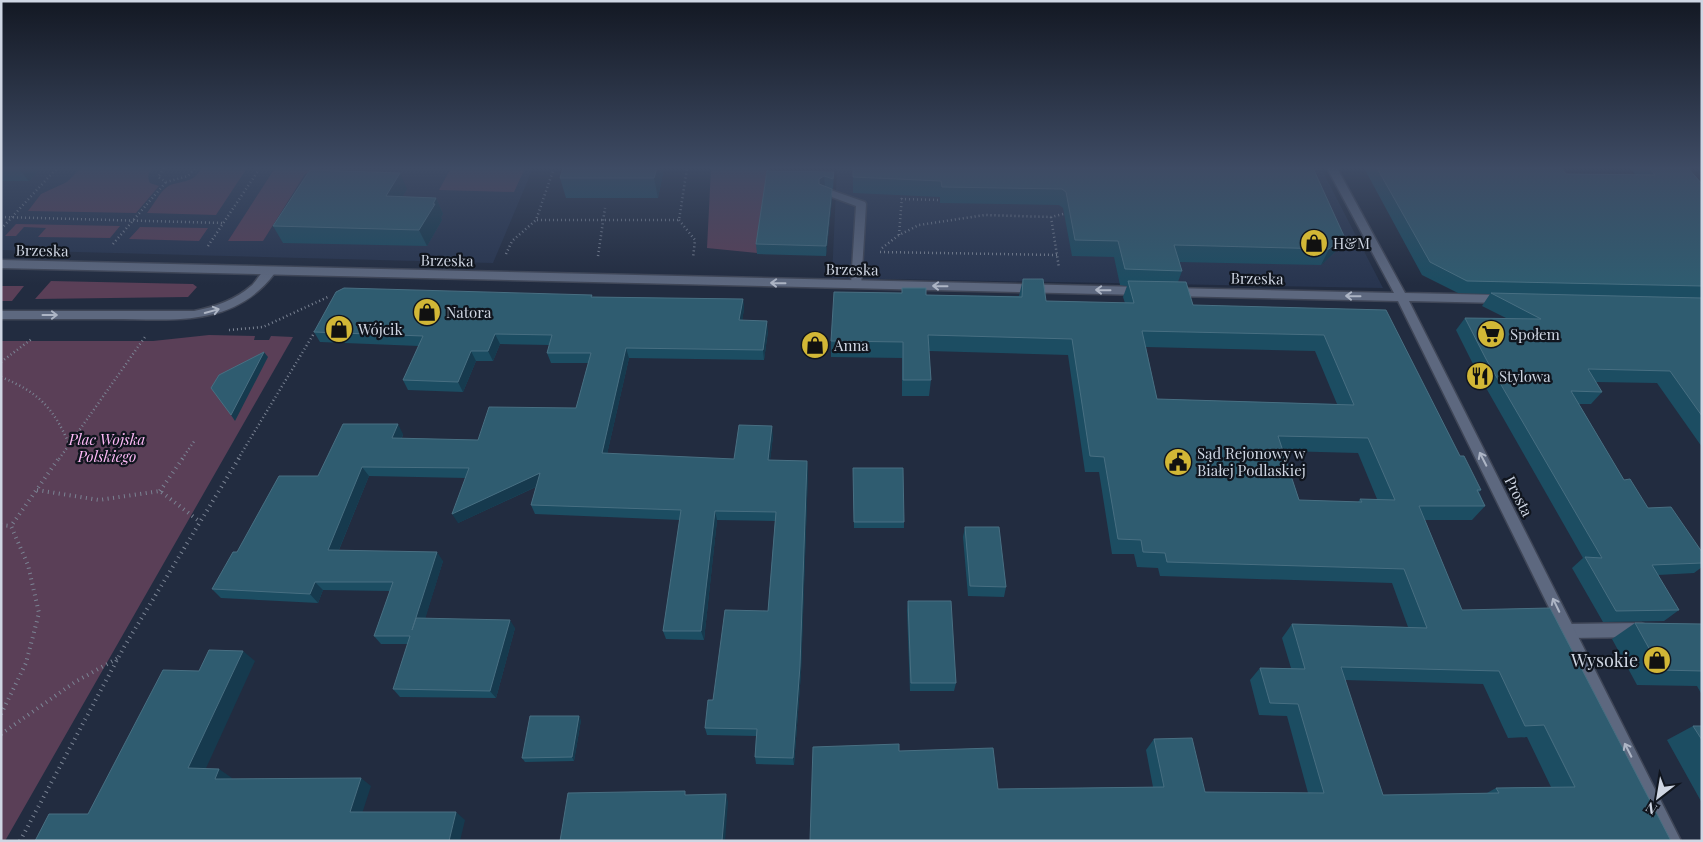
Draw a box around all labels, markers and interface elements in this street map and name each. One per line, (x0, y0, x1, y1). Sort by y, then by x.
shop icon: H&M (1299, 228, 1329, 258)
place label: H&M (1333, 233, 1370, 253)
street label: Brzeska (15, 240, 69, 260)
street label: Brzeska (420, 250, 474, 270)
street label: Brzeska (825, 259, 879, 279)
street label: Brzeska (1230, 268, 1284, 288)
one-way arrow (770, 278, 786, 288)
one-way arrow (933, 282, 949, 291)
one-way arrow (1095, 285, 1112, 295)
one-way arrow (1345, 291, 1361, 300)
shop icon: Natora (412, 297, 442, 327)
place label: Natora (446, 302, 492, 322)
one-way arrow (204, 305, 220, 315)
one-way arrow (42, 310, 58, 320)
shop icon: Wójcik (324, 314, 354, 344)
place label: Wójcik (357, 319, 403, 339)
supermarket icon: Społem (1476, 319, 1506, 349)
place label: Społem (1510, 324, 1561, 344)
shop icon: Anna (800, 330, 830, 360)
place label: Anna (833, 335, 869, 355)
restaurant icon: Stylowa (1465, 361, 1495, 391)
place label: Stylowa (1499, 366, 1551, 386)
park label: Plac Wojska Polskiego (68, 429, 145, 466)
place label: Sąd Rejonowy w Białej Podlaskiej (1197, 443, 1306, 480)
public building icon: Sąd Rejonowy w Białej Podlaskiej (1163, 447, 1193, 477)
one-way arrow (1478, 452, 1488, 467)
street label: Prosta (1500, 472, 1538, 520)
one-way arrow (1551, 598, 1560, 613)
shop icon: Wysokie (1642, 645, 1672, 675)
place label: Wysokie (1570, 648, 1638, 672)
one-way arrow (1623, 743, 1632, 758)
north arrow (1633, 772, 1683, 822)
text: N (1642, 798, 1660, 819)

